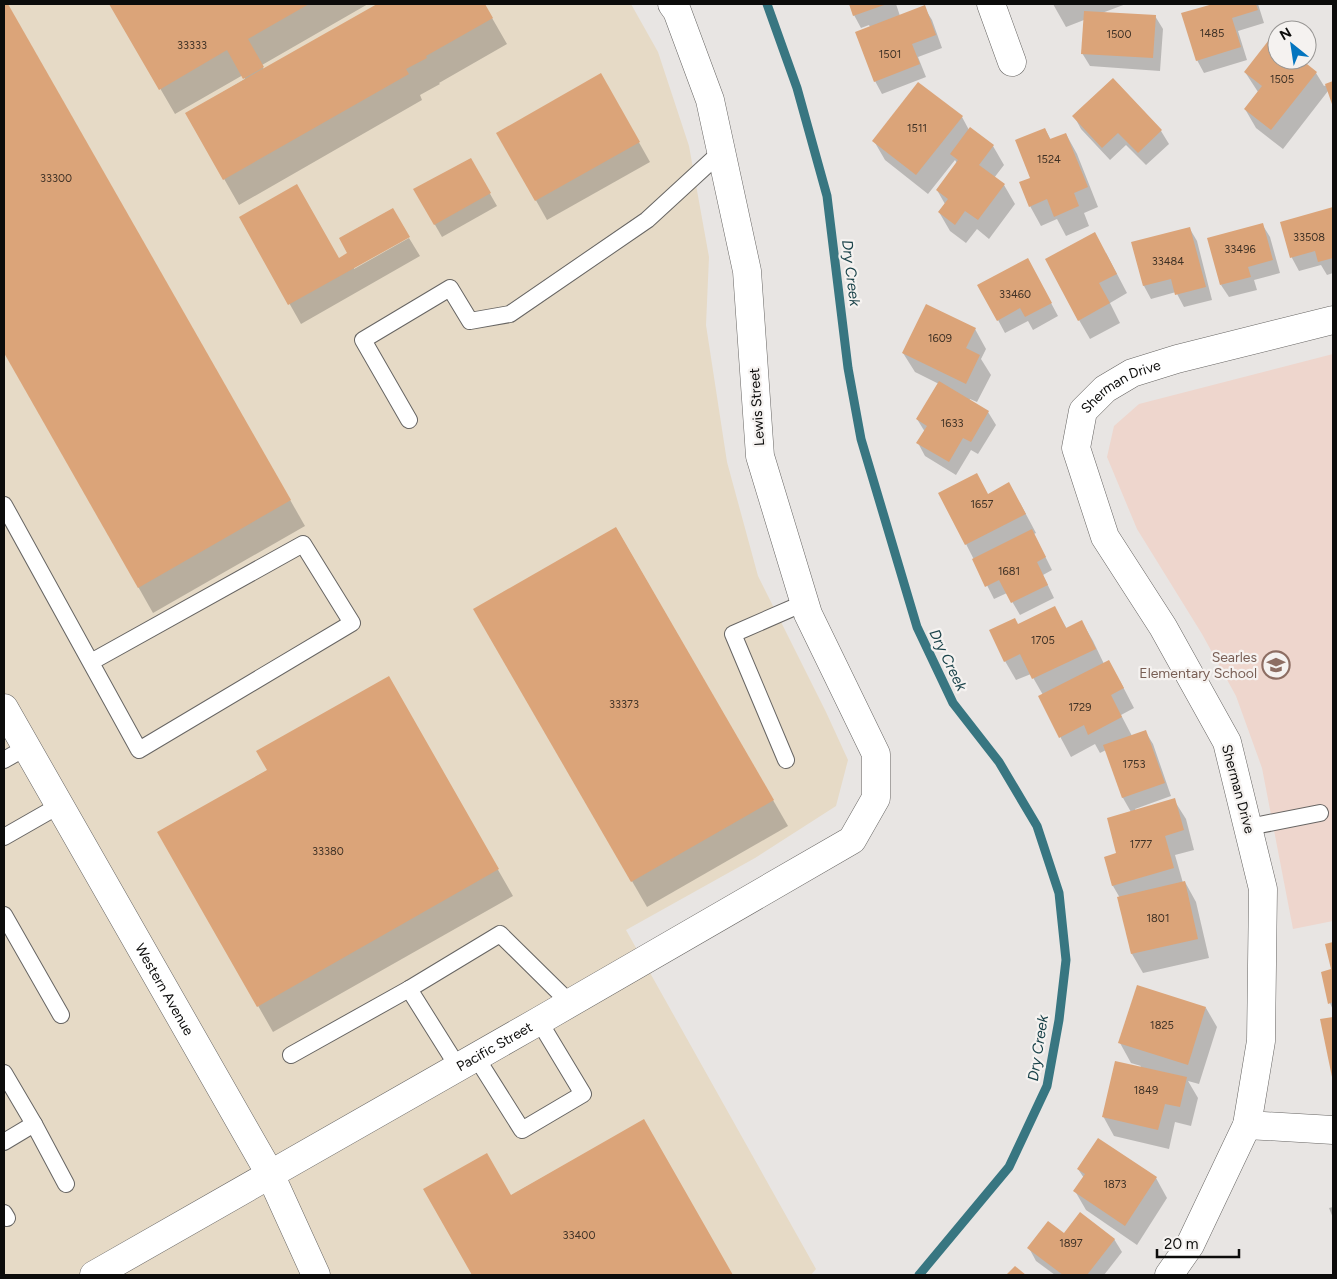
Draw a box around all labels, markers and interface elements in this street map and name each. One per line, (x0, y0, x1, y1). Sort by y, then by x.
north arrow (1267, 20, 1317, 70)
text: N (1277, 24, 1295, 44)
house number: 1485 (1200, 27, 1224, 40)
house number: 1500 (1107, 28, 1131, 41)
house number: 33333 (177, 39, 207, 52)
house number: 1501 (879, 48, 901, 61)
house number: 1505 (1270, 73, 1294, 86)
house number: 1511 (907, 122, 927, 135)
house number: 1524 (1037, 153, 1061, 166)
house number: 33300 (40, 172, 72, 185)
house number: 33508 (1293, 231, 1325, 244)
water label: Dry Creek (838, 239, 864, 308)
house number: 33496 (1224, 243, 1256, 256)
house number: 33484 (1152, 255, 1184, 268)
house number: 33460 (999, 288, 1031, 301)
house number: 1609 (928, 332, 952, 345)
street label: Sherman Drive (1077, 356, 1163, 417)
street label: Lewis Street (746, 367, 768, 447)
house number: 1633 (941, 417, 963, 430)
house number: 1657 (970, 498, 994, 511)
house number: 1681 (998, 565, 1020, 578)
water label: Dry Creek (925, 626, 971, 695)
house number: 1705 (1031, 634, 1055, 647)
place label: Searles Elementary School (1139, 649, 1257, 682)
school or university icon: Searles Elementary School (1261, 650, 1291, 680)
house number: 33373 (609, 698, 639, 711)
house number: 1729 (1069, 701, 1091, 714)
street label: Sherman Drive (1218, 743, 1258, 836)
house number: 1753 (1123, 758, 1145, 771)
house number: 1777 (1130, 838, 1152, 851)
house number: 33380 (312, 845, 344, 858)
house number: 1801 (1147, 912, 1169, 925)
street label: Western Avenue (132, 940, 198, 1039)
water label: Dry Creek (1024, 1013, 1052, 1082)
street label: Pacific Street (453, 1018, 535, 1075)
house number: 1825 (1150, 1019, 1174, 1032)
house number: 1849 (1134, 1084, 1158, 1097)
house number: 1873 (1103, 1178, 1127, 1191)
scale bar (1157, 1226, 1240, 1258)
house number: 33400 (563, 1229, 595, 1242)
text: 20 m (1164, 1235, 1198, 1253)
house number: 1897 (1059, 1237, 1083, 1250)

